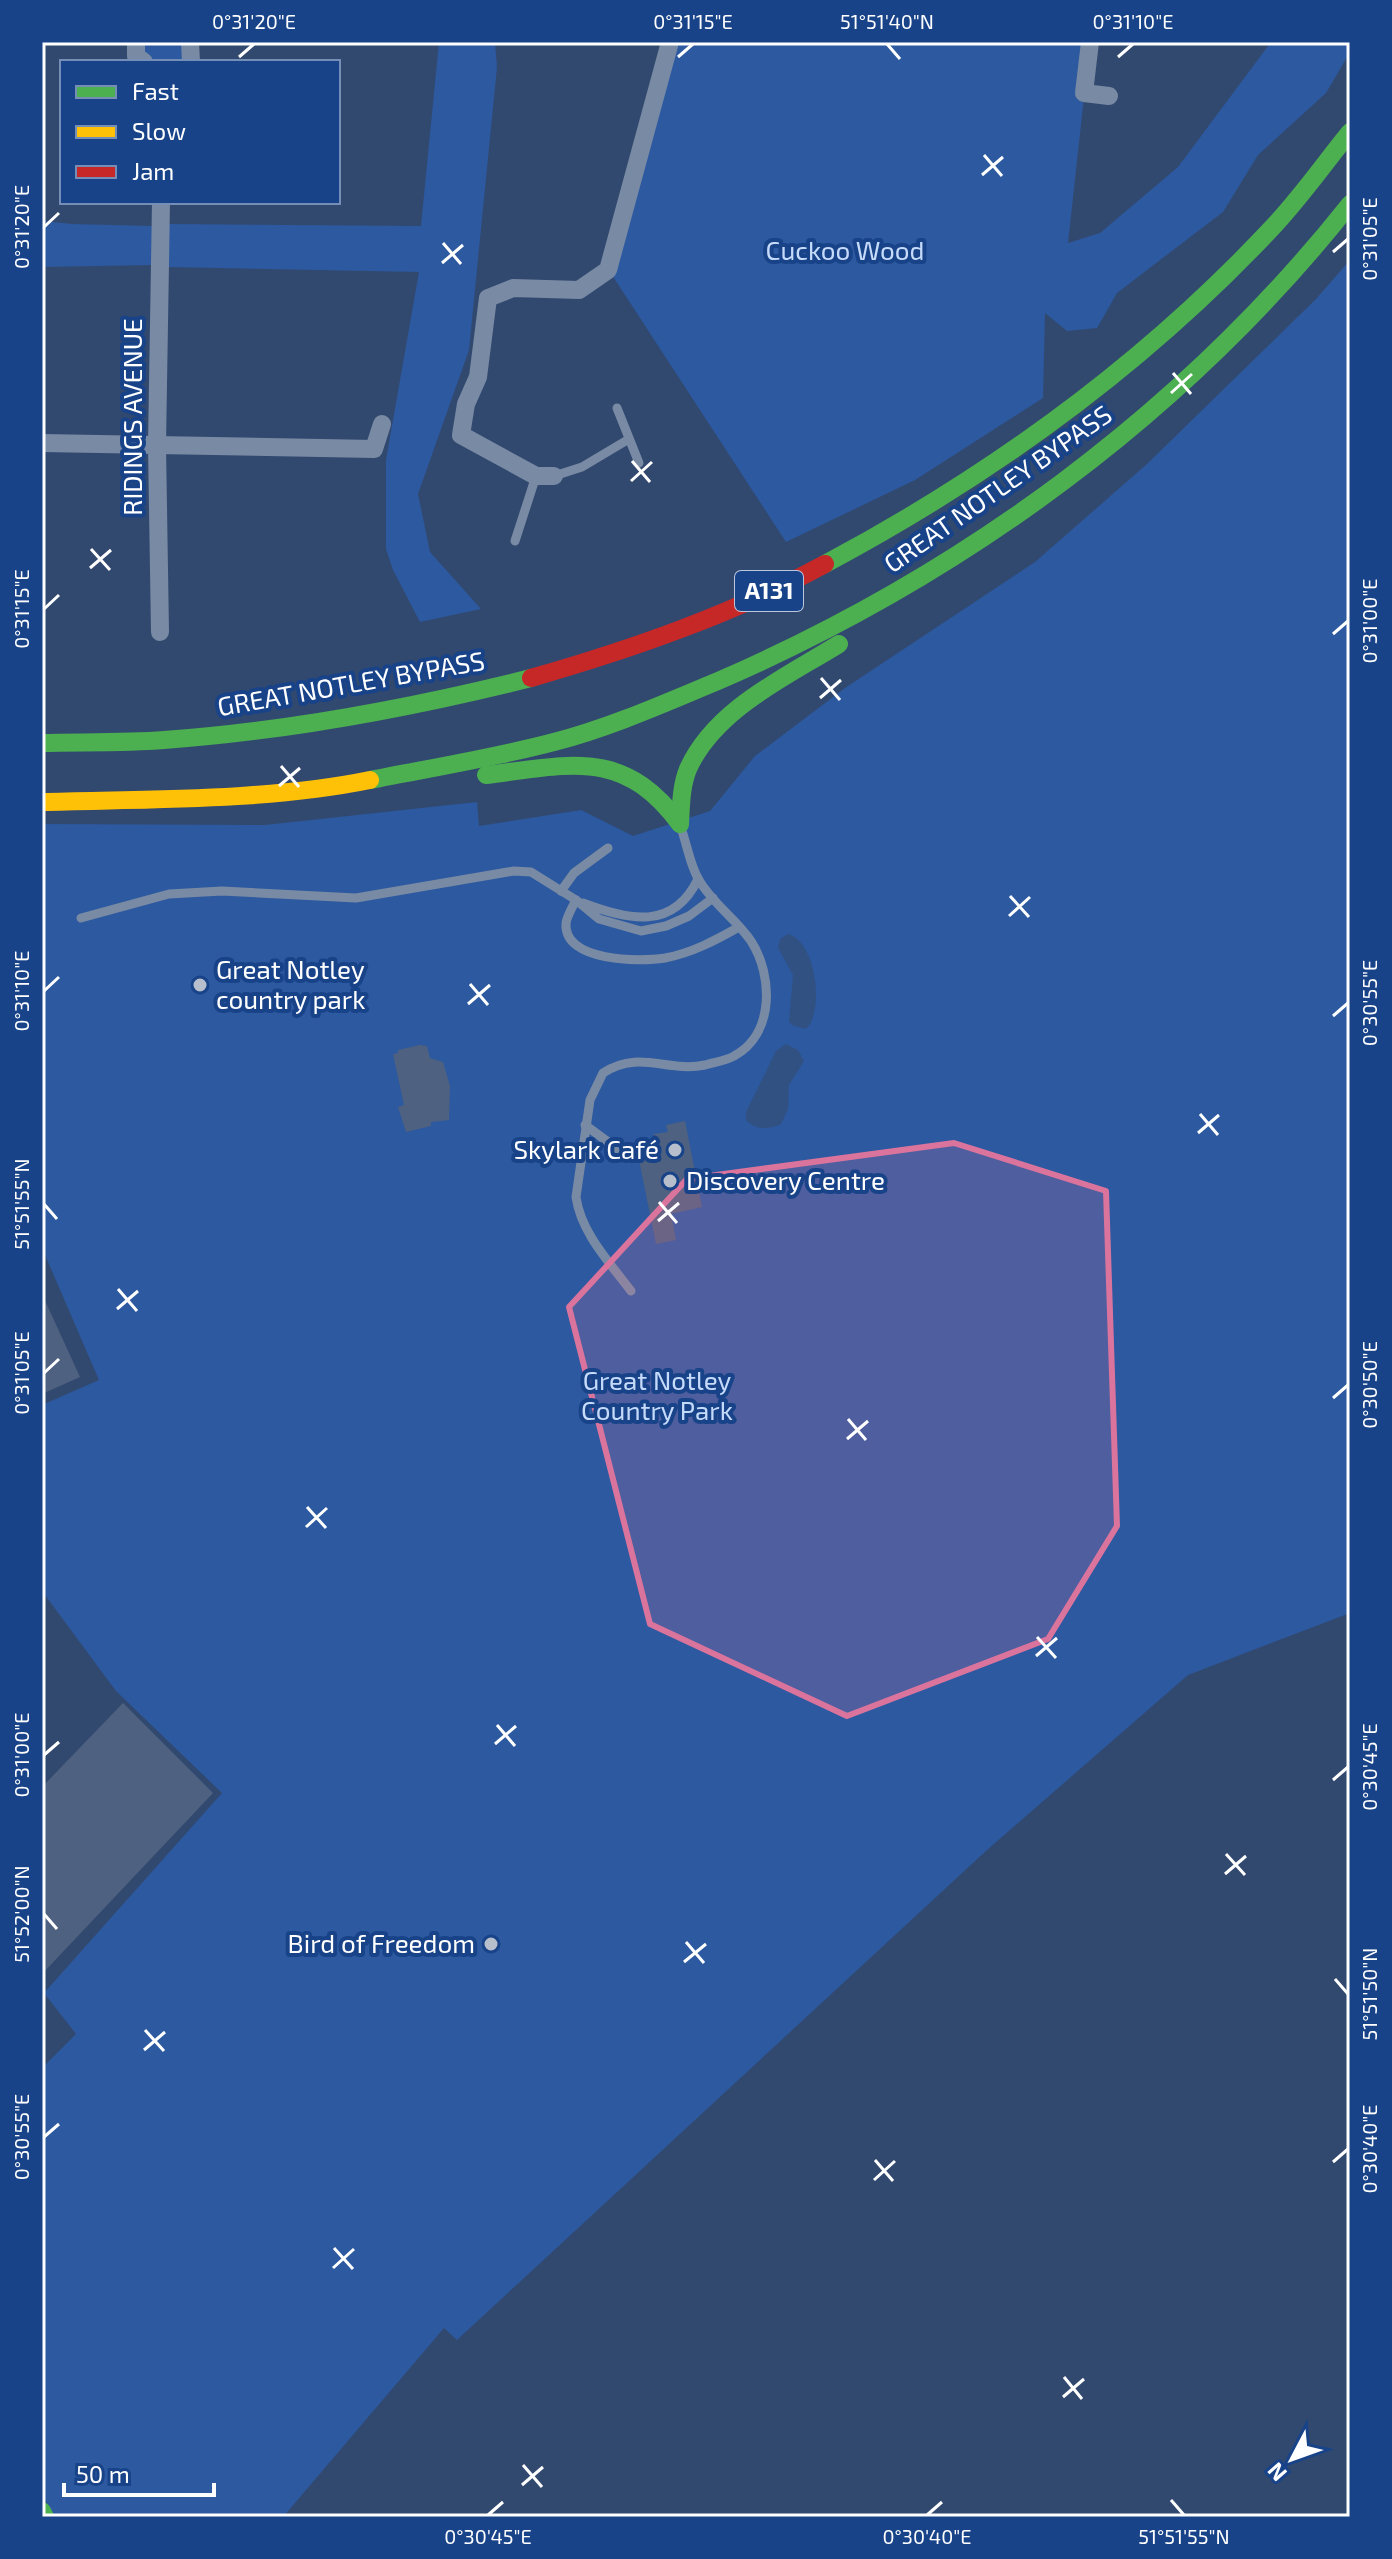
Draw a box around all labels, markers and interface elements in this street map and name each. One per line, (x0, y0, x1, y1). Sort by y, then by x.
text: 0°31'20"E (212, 9, 296, 33)
text: 0°31'15"E (653, 9, 733, 33)
text: 51°51'40"N (840, 9, 934, 33)
text: 0°31'10"E (1093, 9, 1173, 33)
legend (60, 60, 340, 204)
text: Fast (132, 76, 179, 105)
text: Slow (132, 116, 186, 145)
text: Jam (132, 156, 174, 185)
text: 0°31'20"E (9, 185, 33, 269)
text: 0°31'05"E (1357, 197, 1381, 281)
park label: Cuckoo Wood (766, 234, 924, 265)
street label: RIDINGS AVENUE (116, 318, 147, 516)
street label: GREAT NOTLEY BYPASS (877, 397, 1117, 578)
text: 0°31'15"E (9, 569, 33, 649)
road number: A131 (735, 571, 803, 611)
text: 0°31'00"E (1357, 579, 1381, 663)
street label: GREAT NOTLEY BYPASS (215, 644, 487, 721)
text: 0°31'10"E (9, 951, 33, 1031)
place label: Great Notley country park (216, 953, 366, 1014)
text: 0°30'55"E (1357, 960, 1381, 1046)
marker: Great Notley country park (191, 976, 209, 994)
place label: Skylark Café (514, 1133, 659, 1164)
marker: Skylark Café (666, 1141, 684, 1159)
text: 51°51'55"N (9, 1158, 33, 1250)
place label: Discovery Centre (686, 1164, 885, 1195)
marker: Discovery Centre (661, 1172, 679, 1190)
text: 0°31'05"E (9, 1331, 33, 1415)
text: 0°30'50"E (1357, 1341, 1381, 1429)
park label: Great Notley Country Park (581, 1364, 733, 1425)
text: 0°31'00"E (9, 1713, 33, 1797)
text: 0°30'45"E (1357, 1723, 1381, 1811)
text: 51°52'00"N (9, 1865, 33, 1963)
place label: Bird of Freedom (288, 1927, 475, 1958)
marker: Bird of Freedom (482, 1935, 500, 1953)
text: 51°51'50"N (1357, 1948, 1381, 2040)
text: 0°30'55"E (9, 2094, 33, 2180)
text: 0°30'40"E (1357, 2105, 1381, 2193)
north arrow (1252, 2419, 1332, 2499)
scale bar (64, 2447, 214, 2497)
text: N (1261, 2458, 1291, 2487)
text: 50 m (76, 2459, 130, 2488)
text: 0°30'45"E (444, 2524, 532, 2548)
text: 0°30'40"E (883, 2524, 971, 2548)
text: 51°51'55"N (1138, 2524, 1230, 2548)

